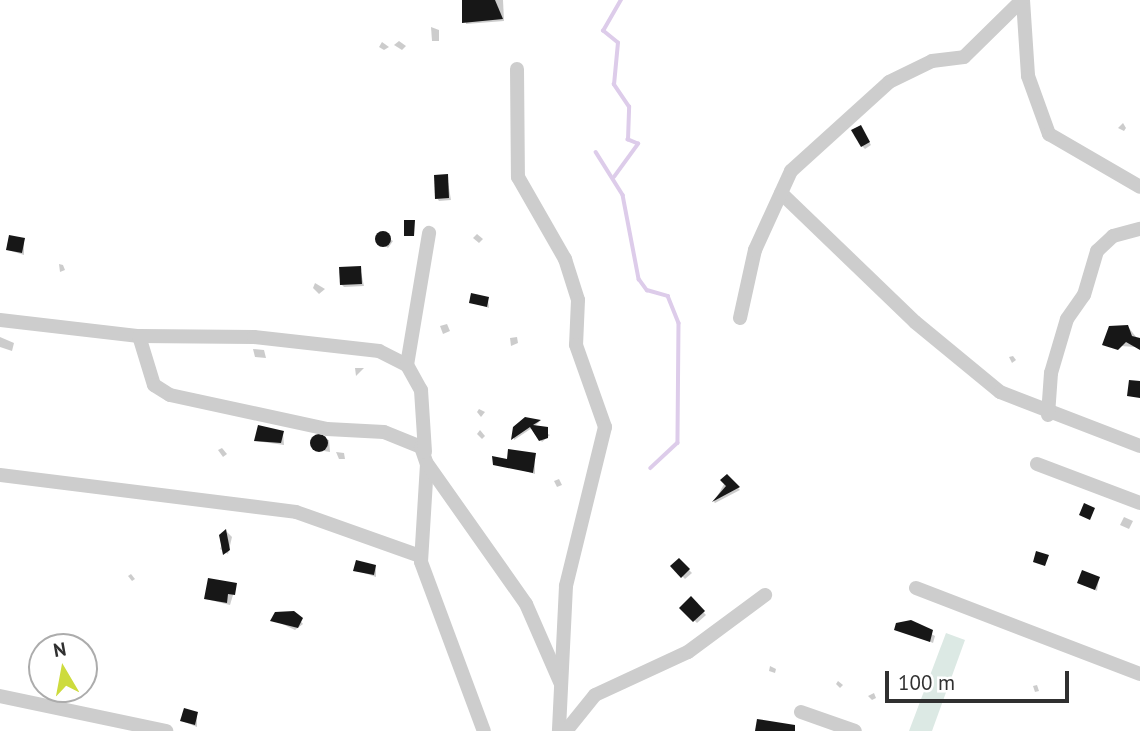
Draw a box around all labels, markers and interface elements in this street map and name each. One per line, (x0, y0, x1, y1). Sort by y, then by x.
north arrow (28, 633, 98, 703)
text: N (51, 636, 68, 662)
scale bar (888, 658, 1072, 702)
text: 100 m (898, 669, 955, 696)

